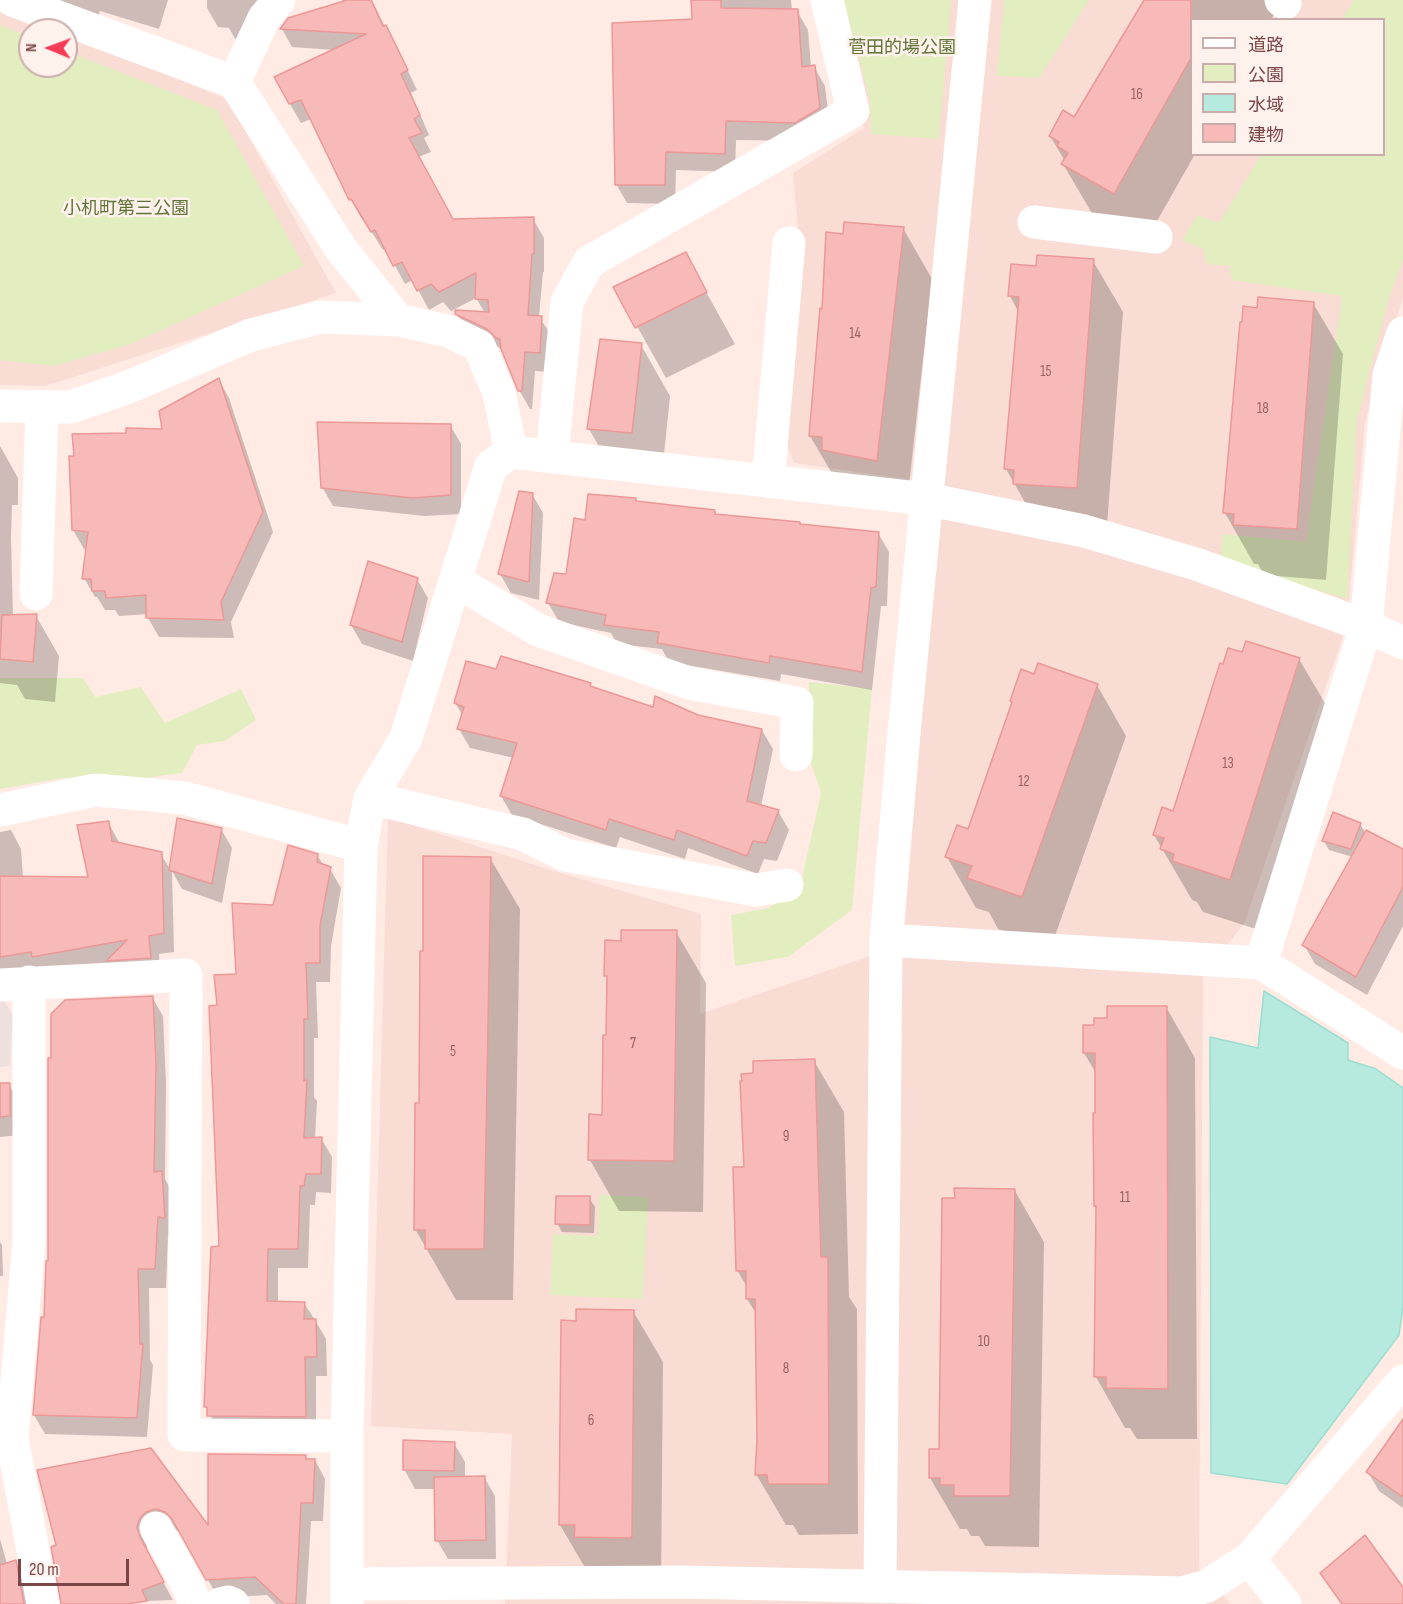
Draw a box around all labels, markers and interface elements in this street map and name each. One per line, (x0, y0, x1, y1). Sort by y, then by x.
north arrow (18, 18, 78, 78)
legend (1190, 18, 1385, 156)
text: 道路 (1248, 35, 1284, 56)
park label: 菅田的場公園 (848, 37, 956, 59)
text: N (22, 43, 41, 52)
text: 公園 (1248, 65, 1284, 86)
house number: 16 (1131, 86, 1143, 104)
text: 水域 (1248, 95, 1284, 116)
text: 建物 (1248, 125, 1284, 146)
park label: 小机町第三公園 (63, 198, 189, 220)
house number: 14 (849, 325, 861, 343)
house number: 15 (1040, 363, 1052, 381)
house number: 18 (1257, 400, 1269, 418)
house number: 13 (1222, 755, 1234, 773)
house number: 12 (1018, 773, 1030, 791)
house number: 7 (630, 1035, 636, 1053)
house number: 5 (450, 1043, 456, 1061)
house number: 9 (783, 1128, 789, 1146)
house number: 11 (1120, 1189, 1130, 1207)
house number: 10 (978, 1333, 990, 1351)
house number: 8 (783, 1360, 789, 1378)
house number: 6 (588, 1412, 594, 1430)
scale bar (21, 1547, 132, 1585)
text: 20 m (29, 1559, 59, 1580)

